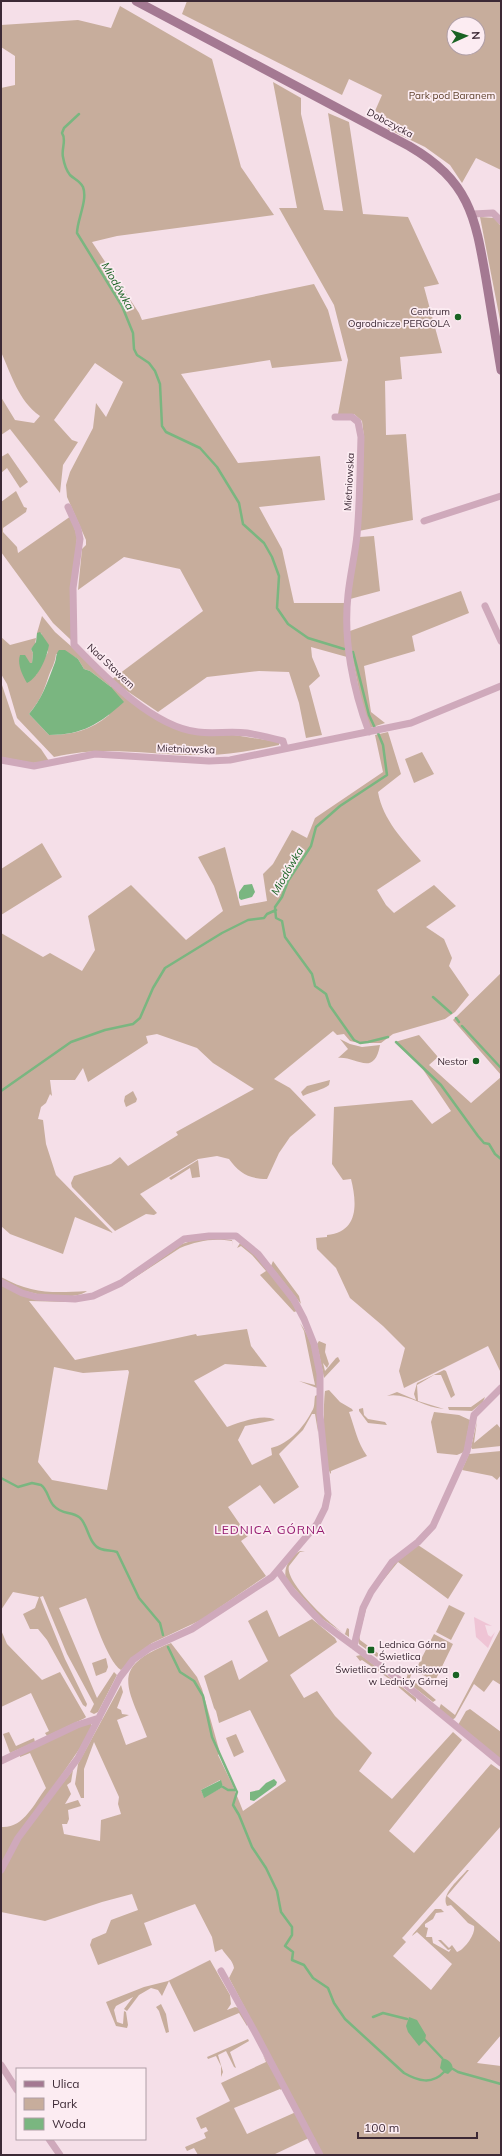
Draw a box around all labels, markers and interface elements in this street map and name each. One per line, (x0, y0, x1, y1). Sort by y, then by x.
north arrow (446, 16, 486, 56)
text: N (469, 31, 483, 40)
park label: Park pod Baranem (409, 89, 495, 102)
street label: Dobczycka (365, 105, 415, 141)
water label: Miodówka (99, 260, 137, 313)
place label: Centrum Ogrodnicze PERGOLA (348, 305, 451, 330)
marker: Centrum Ogrodnicze PERGOLA (453, 312, 463, 322)
street label: Mietniowska (341, 452, 357, 512)
street label: Nad Stawem (84, 641, 138, 692)
street label: Mietniowska (157, 741, 215, 757)
water label: Miodówka (268, 844, 306, 897)
place label: Nestor (437, 1055, 468, 1068)
marker: Nestor (471, 1056, 481, 1066)
district label: LEDNICA GÓRNA (214, 1522, 326, 1537)
place label: Lednica Górna Świetlica (379, 1638, 446, 1663)
marker: Lednica Górna Świetlica (366, 1645, 376, 1655)
place label: Świetlica Środowiskowa w Lednicy Górnej (335, 1663, 448, 1688)
marker: Świetlica Środowiskowa w Lednicy Górnej (451, 1670, 461, 1680)
legend (16, 2068, 146, 2140)
text: Ulica (52, 2076, 80, 2091)
text: Park (52, 2096, 78, 2111)
scale bar (358, 2114, 477, 2140)
text: Woda (52, 2116, 86, 2131)
text: 100 m (364, 2120, 399, 2135)

